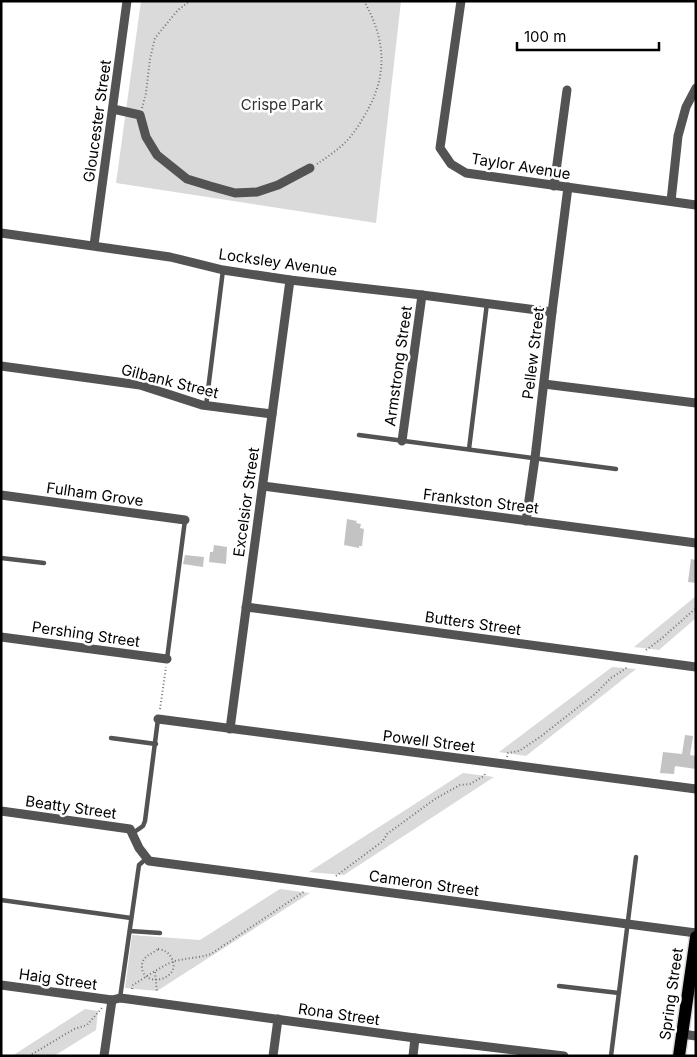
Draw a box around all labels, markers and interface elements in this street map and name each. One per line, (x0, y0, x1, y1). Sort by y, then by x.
scale bar (517, 20, 660, 52)
text: 100 m (524, 27, 566, 46)
street label: Gloucester Street (79, 58, 115, 184)
park label: Crispe Park (241, 95, 324, 114)
street label: Taylor Avenue (470, 149, 572, 183)
street label: Locksley Avenue (217, 244, 339, 280)
street label: Armstrong Street (380, 305, 416, 427)
street label: Pellew Street (518, 306, 548, 400)
street label: Gilbank Street (119, 360, 221, 402)
street label: Excelsior Street (229, 446, 263, 558)
street label: Fulham Grove (45, 478, 145, 510)
street label: Frankston Street (422, 484, 540, 518)
street label: Butters Street (424, 607, 522, 639)
street label: Pershing Street (31, 617, 141, 651)
street label: Powell Street (382, 726, 476, 756)
street label: Beatty Street (24, 791, 118, 823)
street label: Cameron Street (368, 866, 480, 900)
street label: Spring Street (655, 947, 687, 1041)
street label: Haig Street (18, 964, 99, 994)
street label: Rona Street (297, 999, 381, 1029)

